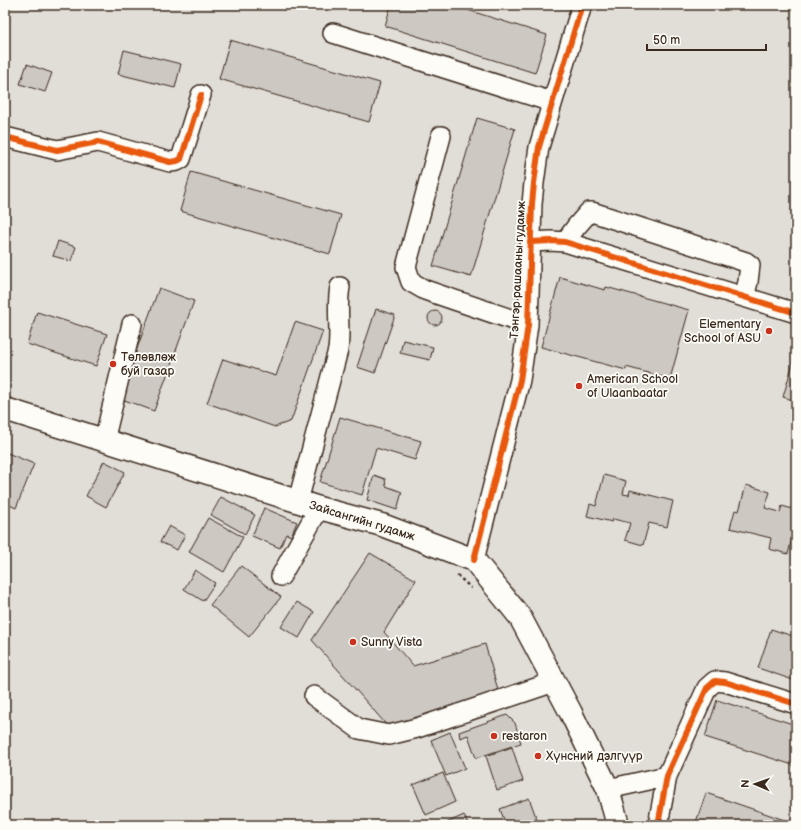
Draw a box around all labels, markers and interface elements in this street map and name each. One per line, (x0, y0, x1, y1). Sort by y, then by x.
scale bar (647, 26, 766, 52)
text: 50 m (653, 33, 680, 48)
street label: Тэнгэр рашааны гудамж (507, 200, 529, 339)
place label: Elementary School of ASU (684, 317, 762, 346)
marker: Elementary School of ASU (764, 326, 774, 336)
place label: Төлөвлөж буй газар (121, 350, 177, 379)
marker: Төлөвлөж буй газар (108, 359, 118, 369)
place label: American School of Ulaanbaatar (587, 372, 678, 401)
marker: American School of Ulaanbaatar (574, 381, 584, 391)
street label: Зайсангийн гудамж (307, 498, 417, 544)
place label: Sunny Vista (361, 635, 422, 650)
marker: Sunny Vista (348, 637, 358, 647)
place label: restaron (502, 729, 547, 744)
marker: restaron (489, 731, 499, 741)
place label: Хүнсний дэлгүүр (546, 749, 643, 764)
marker: Хүнсний дэлгүүр (533, 751, 543, 761)
north arrow (735, 764, 775, 804)
text: N (739, 779, 752, 788)

